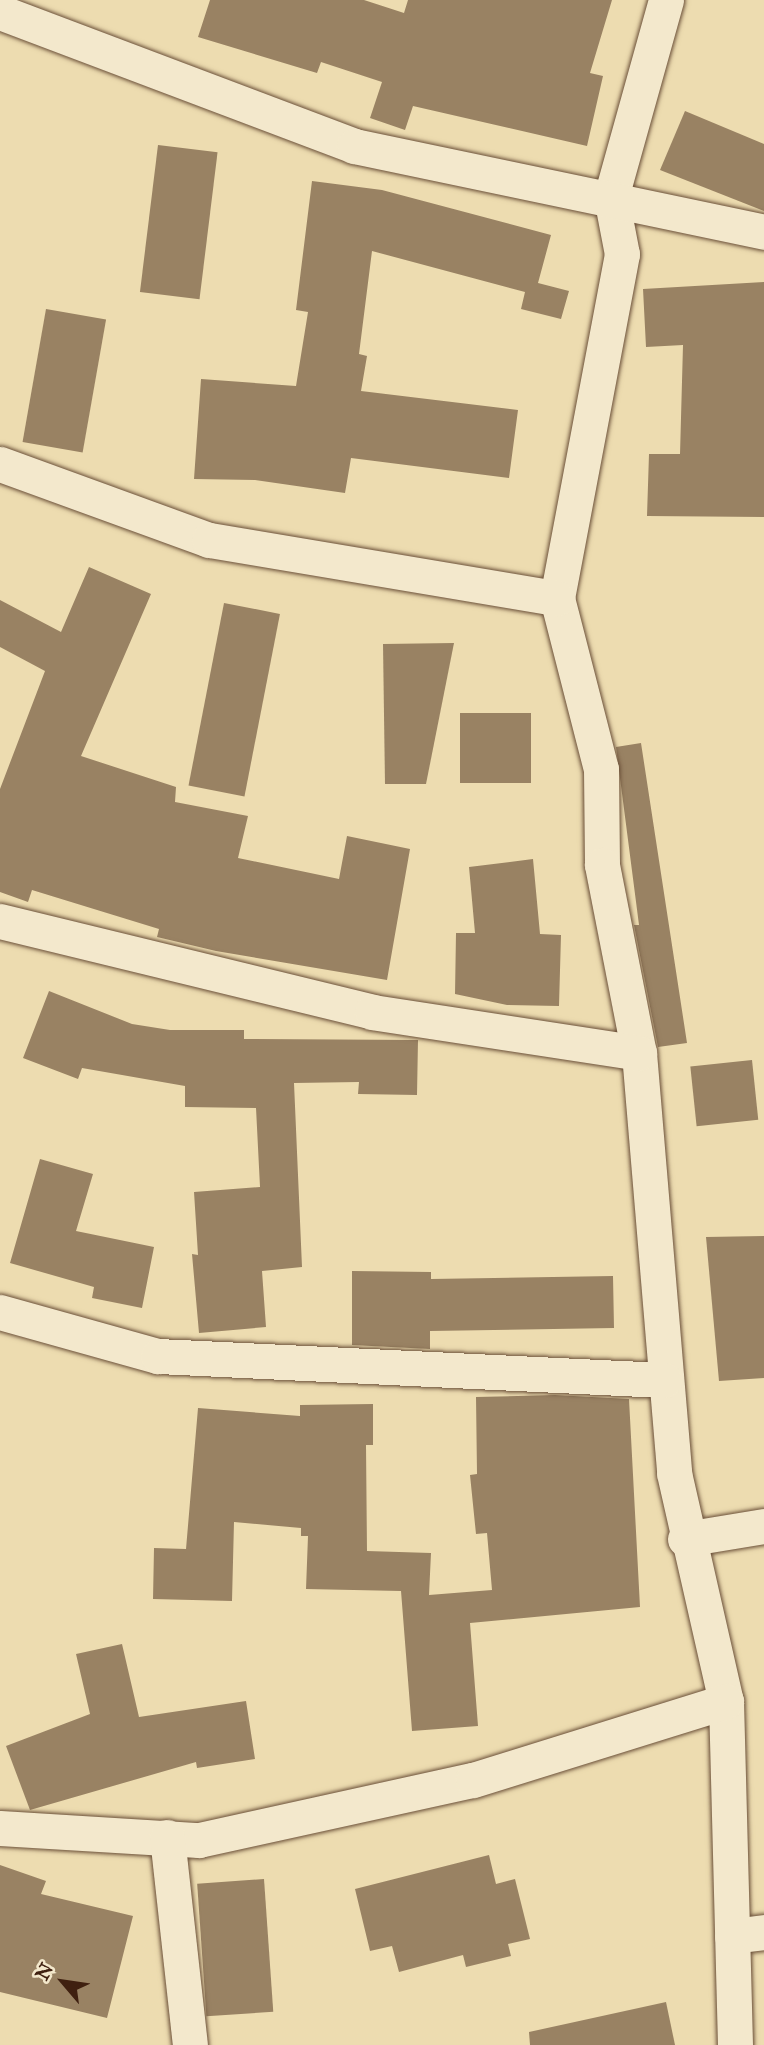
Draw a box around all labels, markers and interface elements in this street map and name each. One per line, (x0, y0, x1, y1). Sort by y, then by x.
north arrow (28, 1947, 98, 2017)
text: N (30, 1959, 58, 1984)

